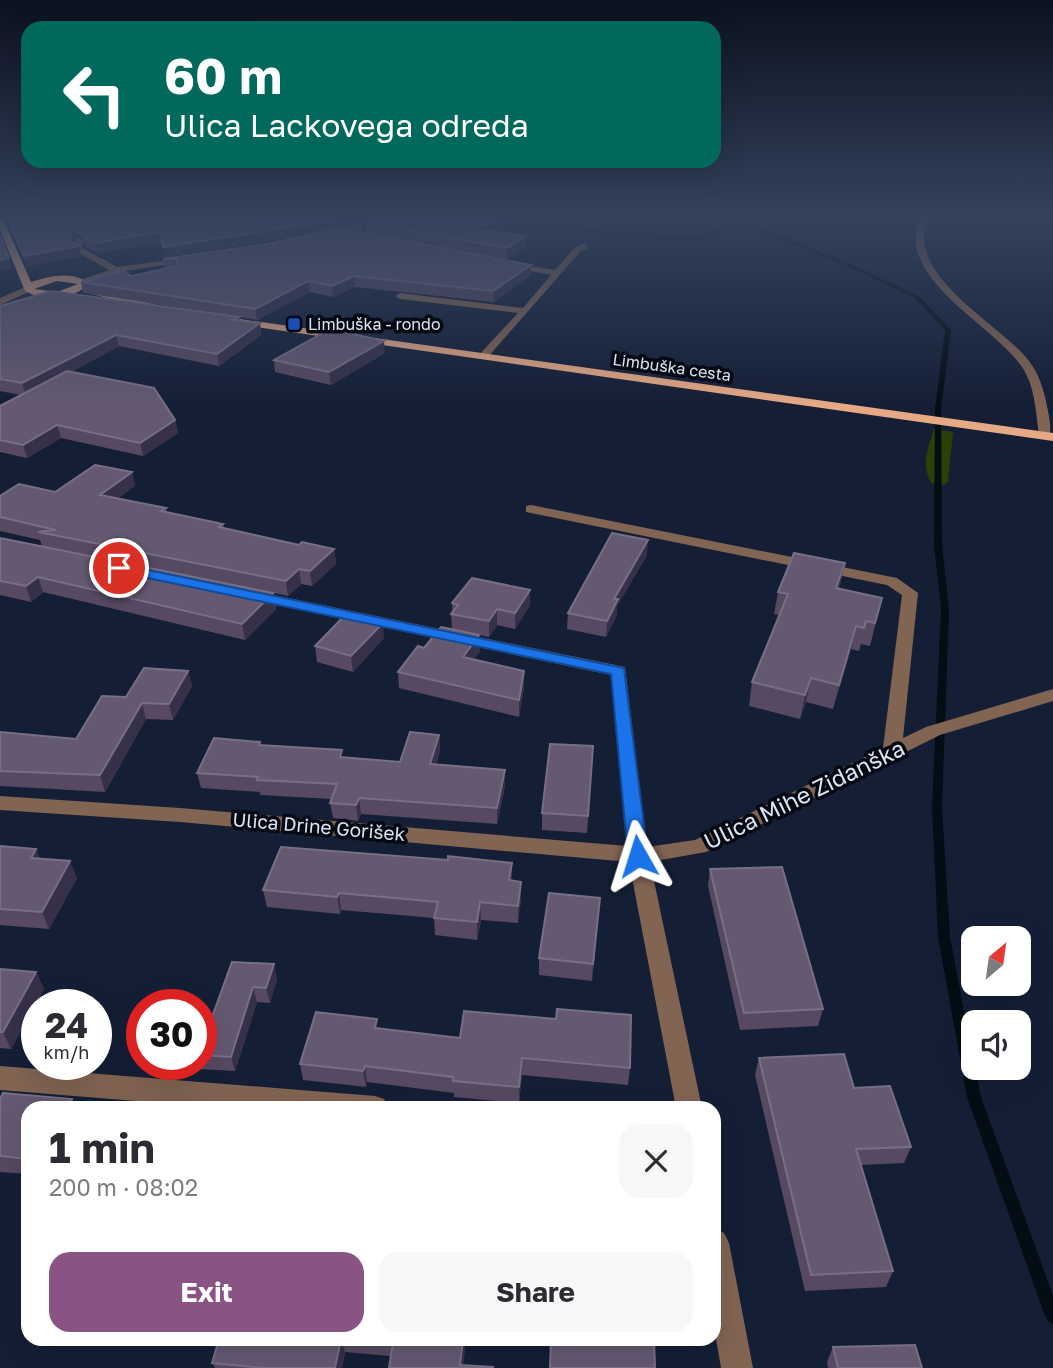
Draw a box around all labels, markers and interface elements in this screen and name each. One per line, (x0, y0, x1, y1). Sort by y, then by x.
text: 60 m (164, 46, 282, 105)
icon: left (49, 49, 140, 140)
text: Ulica Lackovega odreda (164, 106, 529, 144)
place label: Limbuška - rondo (308, 314, 441, 334)
marker: Limbuška - rondo (286, 316, 302, 332)
street label: Limbuška cesta (611, 349, 733, 385)
pin (89, 538, 149, 598)
icon: arrive (100, 549, 138, 587)
street label: Ulica Mihe Zidanška (699, 733, 909, 855)
street label: Ulica Drine Gorišek (232, 807, 407, 845)
position arrow (601, 819, 675, 893)
north arrow (961, 926, 1031, 996)
map controls (961, 926, 1031, 1080)
speed limit sign: 30 (126, 989, 217, 1080)
text: 24 (45, 1004, 88, 1046)
button: sound (961, 1010, 1031, 1080)
text: km/h (44, 1041, 89, 1063)
text: 1 min (49, 1122, 155, 1172)
button: close (619, 1124, 693, 1198)
text: 200 m · 08:02 (49, 1173, 198, 1201)
button: Exit (49, 1252, 364, 1332)
button: Share (378, 1252, 693, 1332)

